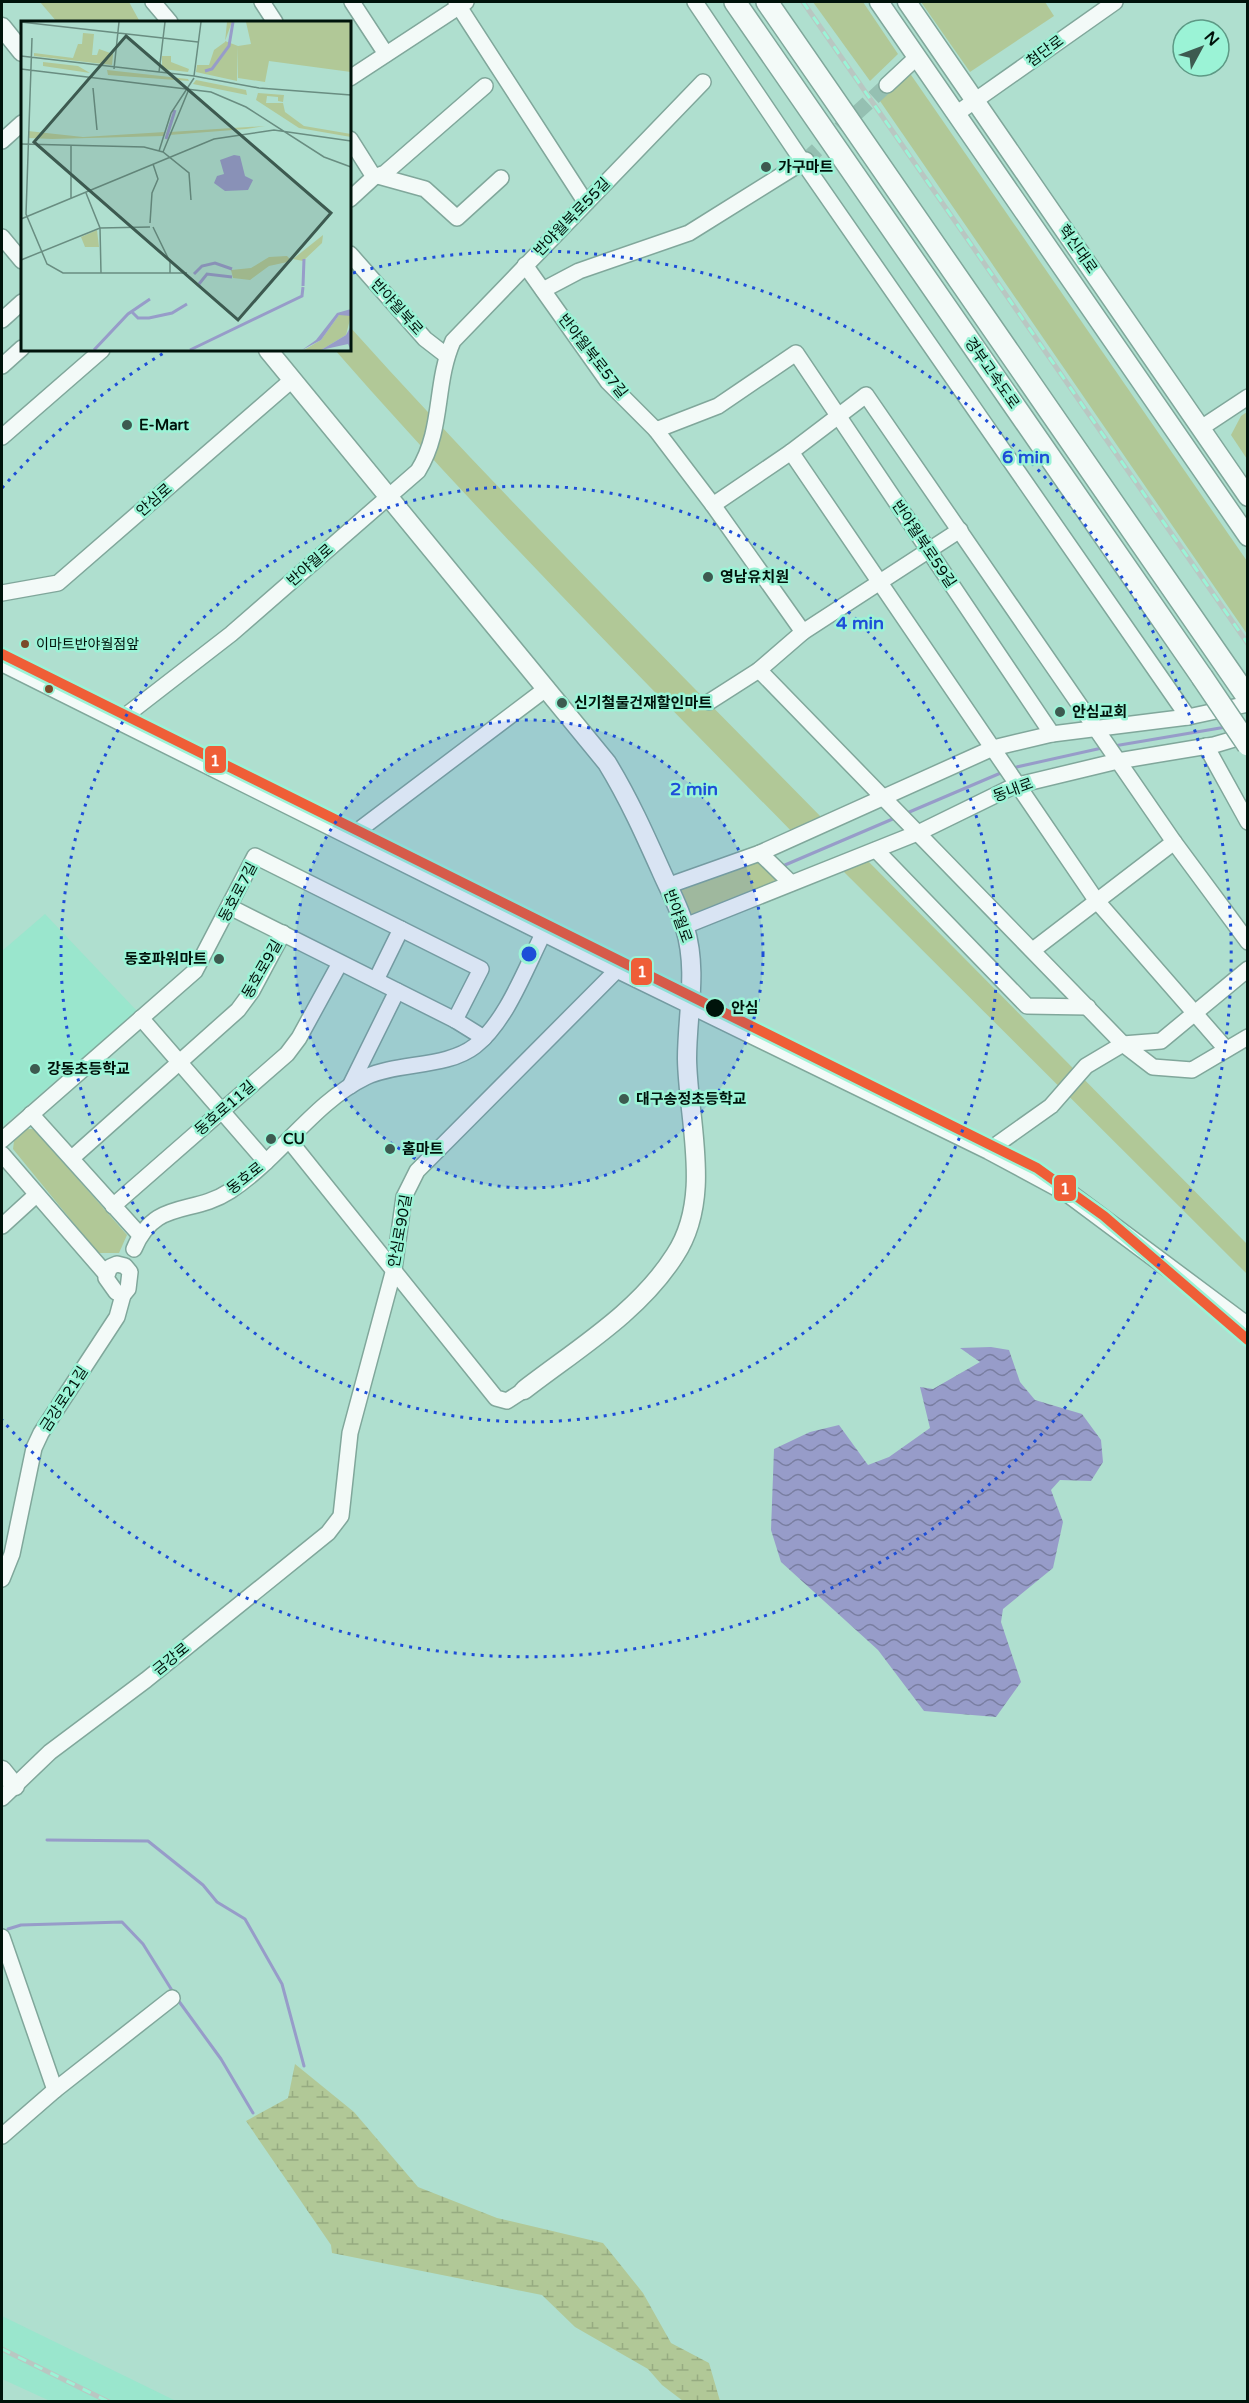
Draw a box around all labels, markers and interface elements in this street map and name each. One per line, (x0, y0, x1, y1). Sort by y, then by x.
north arrow (1171, 18, 1231, 78)
inset map (21, 21, 351, 351)
text: N (1200, 27, 1223, 50)
street label: 첨단로 (1023, 32, 1067, 70)
place label: 가구마트 (778, 158, 833, 176)
marker: 가구마트 (759, 160, 773, 174)
street label: 반야월북로55길 (530, 174, 614, 260)
street label: 혁신대로 (1055, 221, 1101, 277)
street label: 반야월북로 (367, 275, 427, 339)
street label: 반야월북로57길 (555, 310, 631, 402)
street label: 경부고속도로 (961, 334, 1023, 412)
place label: E-Mart (139, 416, 189, 434)
marker: E-Mart (120, 418, 134, 432)
text: 6 min (1002, 446, 1050, 468)
street label: 안심로 (132, 480, 176, 520)
street label: 반야월북로59길 (888, 497, 960, 591)
street label: 반야월로 (283, 540, 337, 590)
place label: 영남유치원 (720, 568, 789, 586)
marker: 영남유치원 (701, 570, 715, 584)
text: 4 min (836, 612, 884, 634)
place label: 이마트반야월점앞 (36, 636, 139, 653)
marker: 이마트반야월점앞 (19, 638, 31, 650)
unlabelled marker (43, 683, 55, 695)
place label: 신기철물건재할인마트 (574, 694, 712, 712)
marker: 신기철물건재할인마트 (555, 696, 569, 710)
place label: 안심교회 (1072, 703, 1127, 721)
marker: 안심교회 (1053, 705, 1067, 719)
line badge: 1 (204, 745, 227, 774)
text: 1 (210, 751, 220, 771)
street label: 동내로 (990, 774, 1036, 806)
text: 2 min (670, 778, 718, 800)
street label: 동호로7길 (215, 859, 261, 925)
street label: 반야월로 (660, 887, 696, 945)
street label: 동호로9길 (238, 937, 286, 1001)
centre of rings (519, 944, 539, 964)
place label: 동호파워마트 (124, 950, 207, 968)
marker: 동호파워마트 (212, 952, 226, 966)
line badge: 1 (630, 957, 653, 986)
text: 1 (637, 962, 647, 982)
marker: 안심 (704, 997, 726, 1019)
place label: 안심 (731, 999, 759, 1017)
place label: 강동초등학교 (47, 1060, 130, 1078)
marker: 강동초등학교 (28, 1062, 42, 1076)
street label: 동호로11길 (191, 1077, 259, 1139)
place label: 대구송정초등학교 (636, 1090, 747, 1108)
marker: 대구송정초등학교 (617, 1092, 631, 1106)
place label: CU (283, 1130, 305, 1148)
marker: CU (264, 1132, 278, 1146)
place label: 홈마트 (402, 1140, 444, 1158)
marker: 홈마트 (383, 1142, 397, 1156)
street label: 동호로 (223, 1158, 267, 1198)
line badge: 1 (1053, 1174, 1077, 1202)
text: 1 (1060, 1179, 1070, 1199)
street label: 안심로90길 (385, 1193, 415, 1269)
street label: 금강로21길 (36, 1363, 92, 1435)
street label: 금강로 (149, 1639, 193, 1679)

